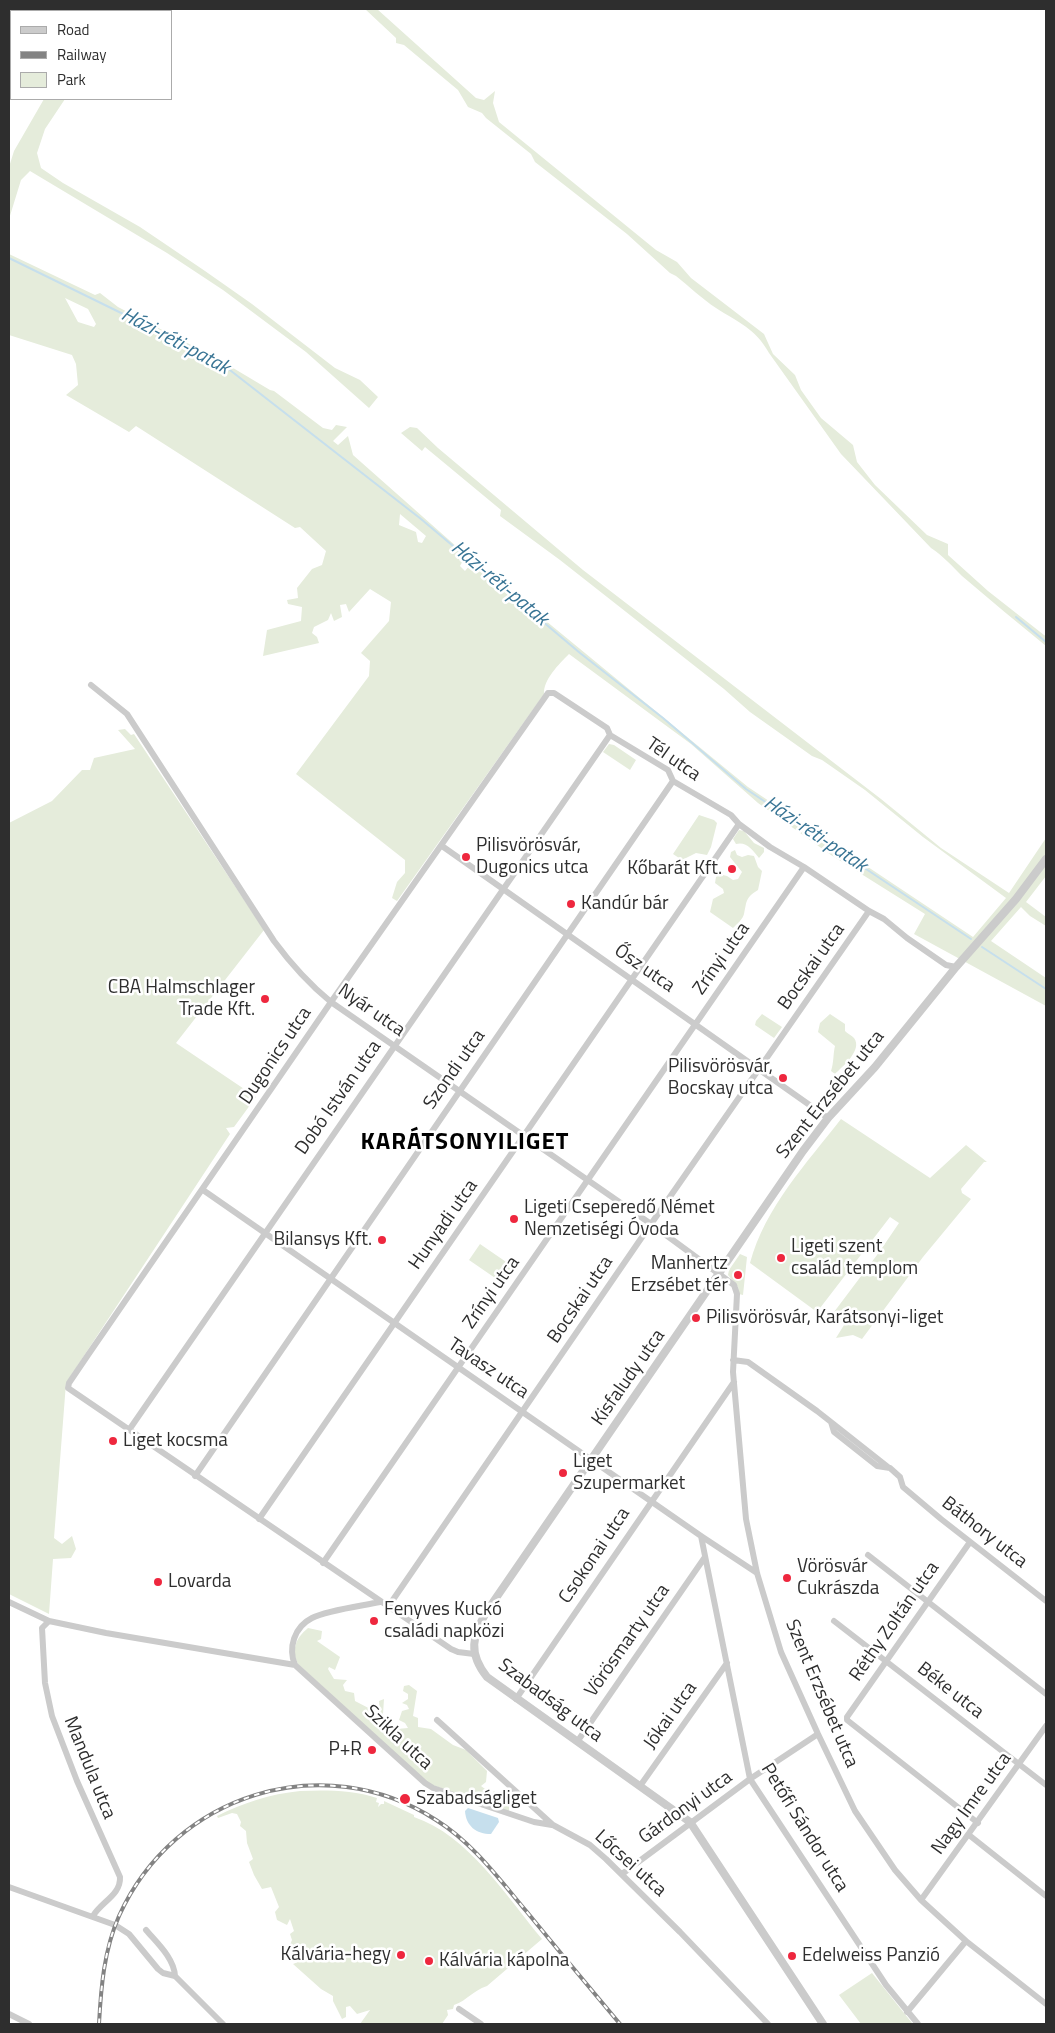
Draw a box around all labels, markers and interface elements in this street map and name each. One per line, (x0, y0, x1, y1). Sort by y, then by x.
legend (10, 10, 172, 100)
text: Road (57, 18, 89, 41)
text: Railway (57, 43, 107, 66)
text: Park (57, 68, 86, 91)
water label: Házi-réti-patak (117, 303, 233, 381)
water label: Házi-réti-patak (446, 536, 552, 632)
street label: Tél utca (641, 733, 705, 787)
water label: Házi-réti-patak (759, 792, 871, 878)
place label: Pilisvörösvár, Dugonics utca (476, 835, 588, 879)
marker: Pilisvörösvár, Dugonics utca (460, 851, 472, 863)
place label: Kőbarát Kft. (627, 858, 722, 880)
marker: Kőbarát Kft. (726, 863, 738, 875)
place label: Kandúr bár (581, 893, 669, 915)
marker: Kandúr bár (565, 898, 577, 910)
street label: Zrínyi utca (689, 918, 755, 1000)
street label: Bocskai utca (774, 919, 850, 1015)
street label: Ősz utca (609, 940, 679, 998)
place label: CBA Halmschlager Trade Kft. (108, 977, 255, 1021)
street label: Nyár utca (333, 980, 409, 1042)
marker: CBA Halmschlager Trade Kft. (259, 993, 271, 1005)
street label: Dugonics utca (235, 1003, 317, 1109)
street label: Szondi utca (419, 1026, 491, 1114)
street label: Szent Erzsébet utca (772, 1026, 890, 1164)
street label: Dobó István utca (291, 1037, 387, 1159)
place label: Pilisvörösvár, Bocskay utca (668, 1056, 773, 1100)
marker: Pilisvörösvár, Bocskay utca (777, 1072, 789, 1084)
district label: KARÁTSONYILIGET (359, 1129, 571, 1157)
street label: Hunyadi utca (405, 1176, 483, 1274)
place label: Ligeti Cseperedő Német Nemzetiségi Óvoda (524, 1197, 715, 1241)
marker: Ligeti Cseperedő Német Nemzetiségi Óvoda (508, 1213, 520, 1225)
place label: Bilansys Kft. (273, 1229, 372, 1251)
marker: Bilansys Kft. (376, 1234, 388, 1246)
place label: Ligeti szent család templom (791, 1236, 918, 1280)
street label: Zrínyi utca (459, 1252, 525, 1334)
street label: Bocskai utca (543, 1252, 619, 1348)
marker: Ligeti szent család templom (775, 1252, 787, 1264)
place label: Manhertz Erzsébet tér (631, 1253, 728, 1297)
marker: Manhertz Erzsébet tér (732, 1269, 744, 1281)
place label: Pilisvörösvár, Karátsonyi-liget (706, 1307, 943, 1329)
marker: Pilisvörösvár, Karátsonyi-liget (690, 1312, 702, 1324)
street label: Kisfaludy utca (588, 1326, 670, 1430)
street label: Tavasz utca (443, 1334, 533, 1404)
place label: Liget kocsma (123, 1430, 228, 1452)
marker: Liget kocsma (107, 1435, 119, 1447)
place label: Liget Szupermarket (573, 1451, 685, 1495)
marker: Liget Szupermarket (557, 1467, 569, 1479)
street label: Báthory utca (937, 1492, 1031, 1574)
street label: Csokonai utca (555, 1504, 635, 1608)
place label: Vörösvár Cukrászda (797, 1556, 879, 1600)
street label: Réthy Zoltán utca (845, 1558, 945, 1686)
place label: Lovarda (168, 1571, 231, 1593)
marker: Vörösvár Cukrászda (781, 1572, 793, 1584)
marker: Lovarda (152, 1576, 164, 1588)
street label: Vörösmarty utca (581, 1580, 675, 1702)
place label: Fenyves Kuckó családi napközi (384, 1599, 504, 1643)
marker: Fenyves Kuckó családi napközi (368, 1615, 380, 1627)
street label: Szent Erzsébet utca (780, 1617, 862, 1771)
street label: Szabadság utca (493, 1654, 607, 1748)
street label: Béke utca (912, 1658, 988, 1724)
street label: Jókai utca (640, 1678, 702, 1754)
street label: Szikla utca (359, 1701, 437, 1775)
street label: Mandula utca (58, 1713, 120, 1823)
place label: P+R (328, 1739, 362, 1761)
marker: P+R (366, 1744, 378, 1756)
street label: Nagy Imre utca (927, 1748, 1017, 1860)
street label: Petőfi Sándor utca (755, 1759, 853, 1897)
street label: Gárdonyi utca (635, 1767, 737, 1849)
place label: Szabadságliget (416, 1788, 537, 1810)
marker: Szabadságliget (398, 1792, 412, 1806)
street label: Lőcsei utca (589, 1826, 671, 1902)
place label: Kálvária-hegy (280, 1944, 391, 1966)
place label: Edelweiss Panzió (802, 1945, 940, 1967)
marker: Kálvária-hegy (395, 1949, 407, 1961)
place label: Kálvária kápolna (439, 1950, 569, 1972)
marker: Edelweiss Panzió (786, 1950, 798, 1962)
marker: Kálvária kápolna (423, 1955, 435, 1967)

